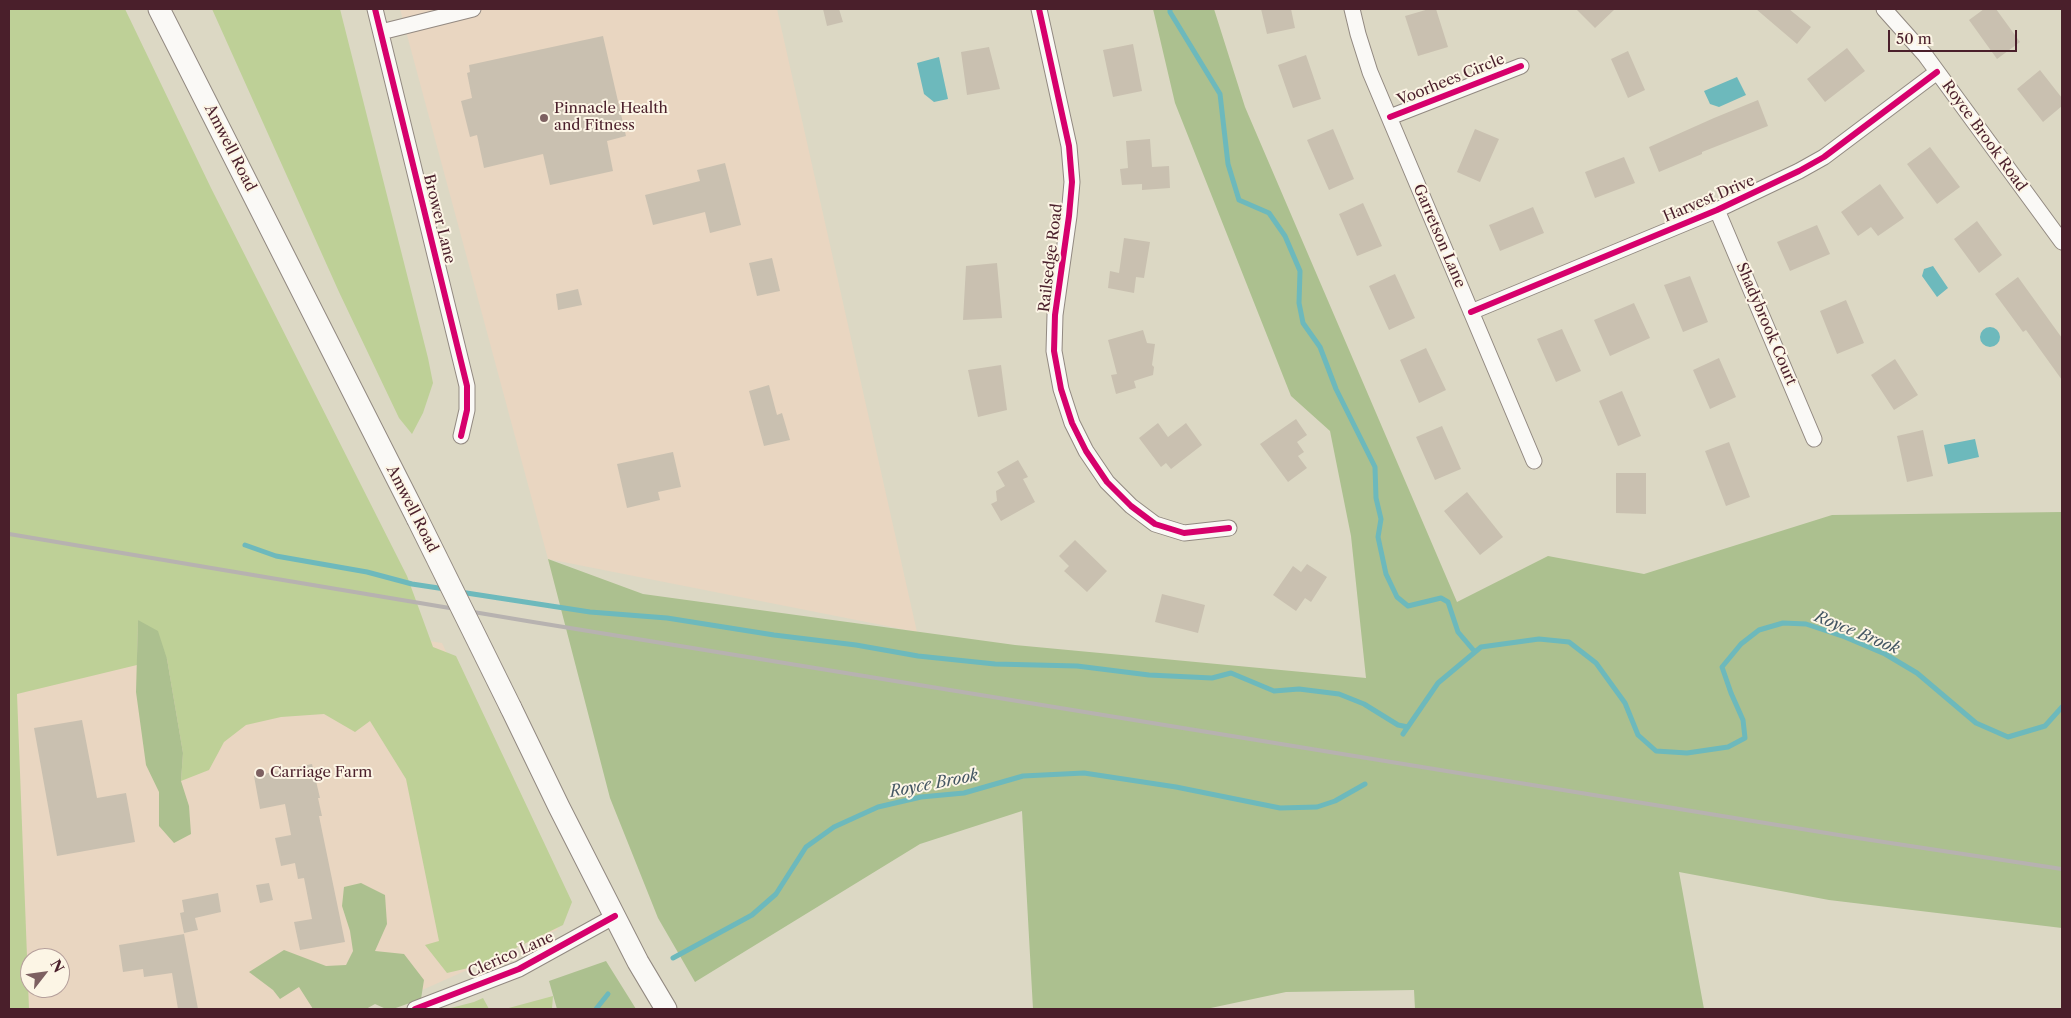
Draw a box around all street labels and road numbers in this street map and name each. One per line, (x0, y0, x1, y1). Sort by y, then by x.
street label: Voorhees Circle (1395, 50, 1507, 110)
street label: Royce Brook Road (1938, 77, 2030, 195)
street label: Amwell Road (200, 102, 260, 194)
street label: Brower Lane (419, 172, 459, 266)
street label: Harvest Drive (1660, 172, 1758, 226)
street label: Garretson Lane (1409, 181, 1469, 291)
street label: Railsedge Road (1035, 203, 1067, 313)
street label: Shadybrook Court (1732, 260, 1800, 388)
street label: Amwell Road (382, 463, 442, 555)
street label: Clerico Lane (465, 928, 557, 982)

